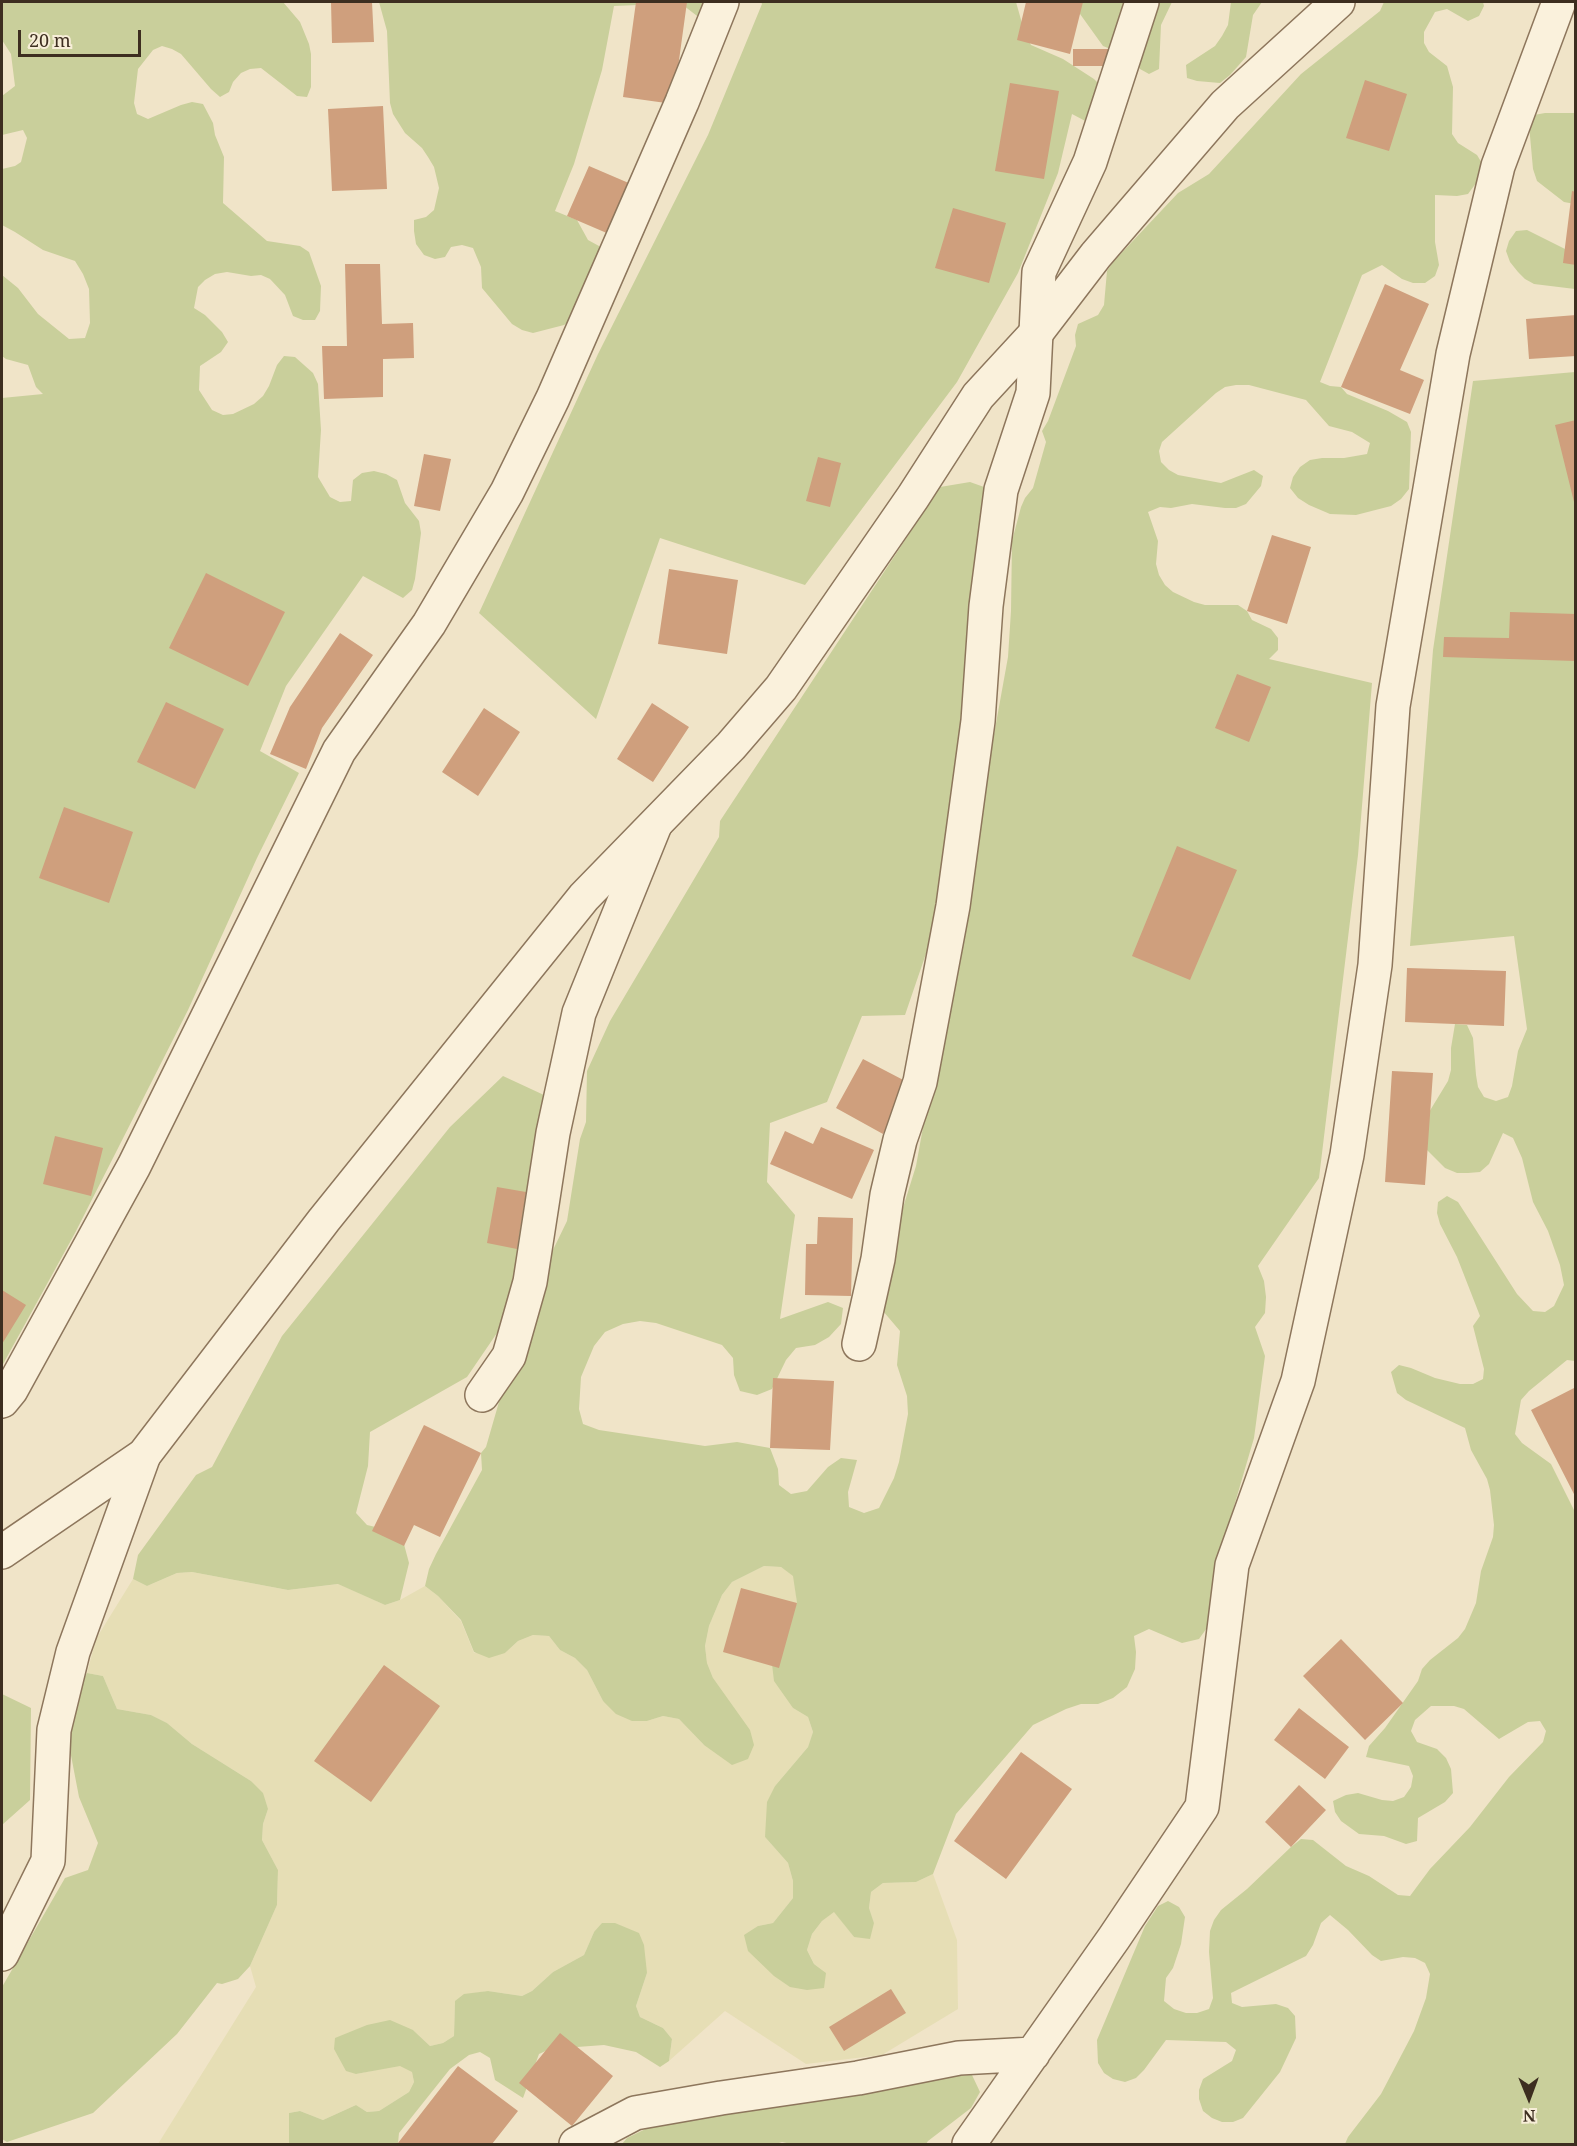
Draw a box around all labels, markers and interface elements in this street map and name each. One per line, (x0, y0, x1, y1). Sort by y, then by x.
scale bar (21, 18, 144, 56)
text: 20 m (29, 28, 71, 52)
north arrow (1499, 2068, 1559, 2128)
text: N (1523, 2105, 1536, 2127)

